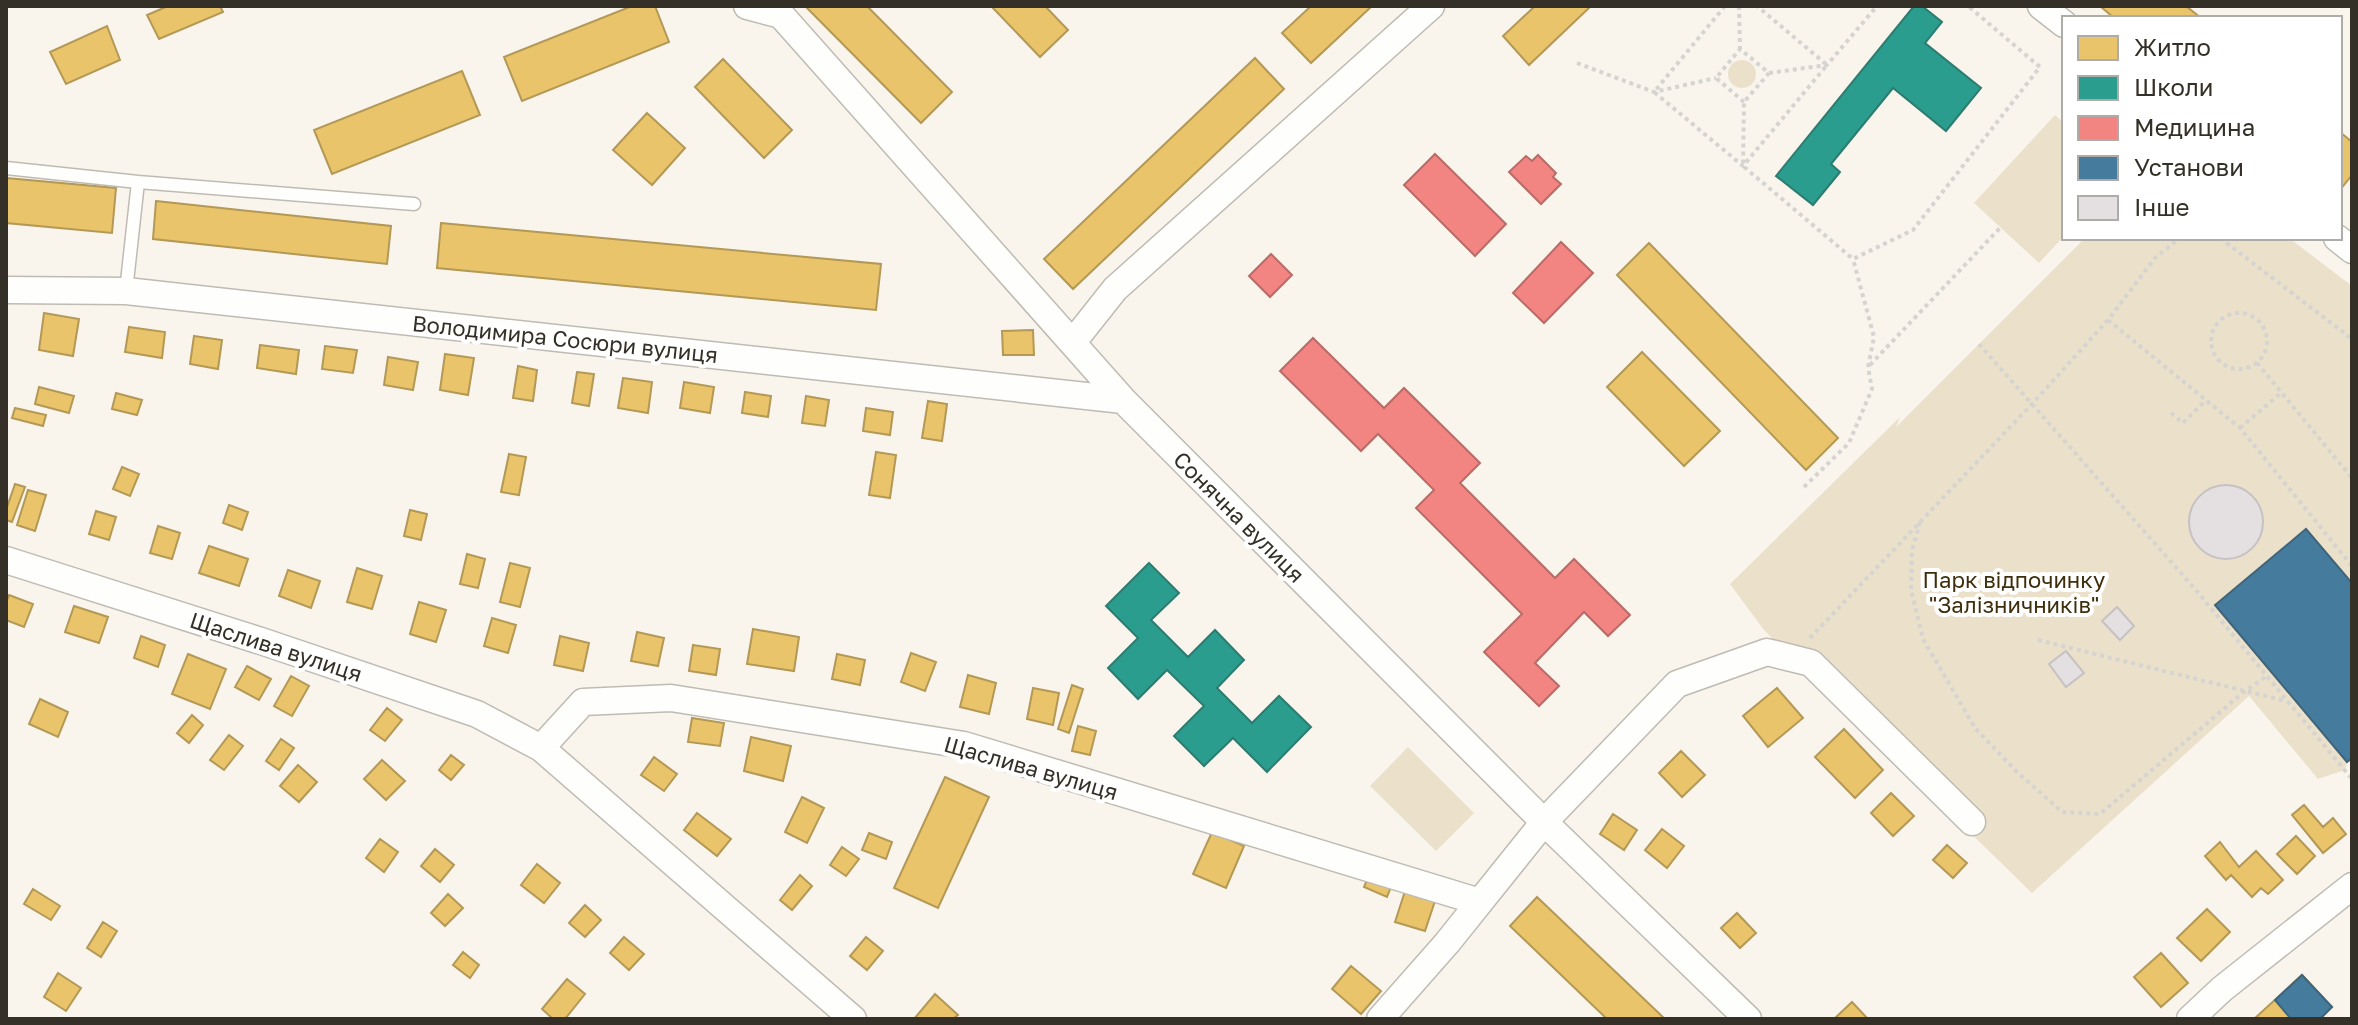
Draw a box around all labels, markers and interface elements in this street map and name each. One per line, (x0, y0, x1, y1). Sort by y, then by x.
legend (2062, 16, 2342, 240)
text: Житло (2134, 32, 2211, 61)
text: Школи (2134, 72, 2213, 101)
text: Медицина (2134, 112, 2255, 141)
text: Установи (2134, 152, 2244, 181)
text: Інше (2134, 192, 2190, 221)
street label: Володимира Сосюри вулиця (411, 309, 719, 368)
street label: Сонячна вулиця (1168, 445, 1311, 588)
park label: Парк відпочинку "Залізничників" (1923, 566, 2105, 618)
street label: Щаслива вулиця (187, 606, 366, 687)
street label: Щаслива вулиця (941, 730, 1121, 805)

